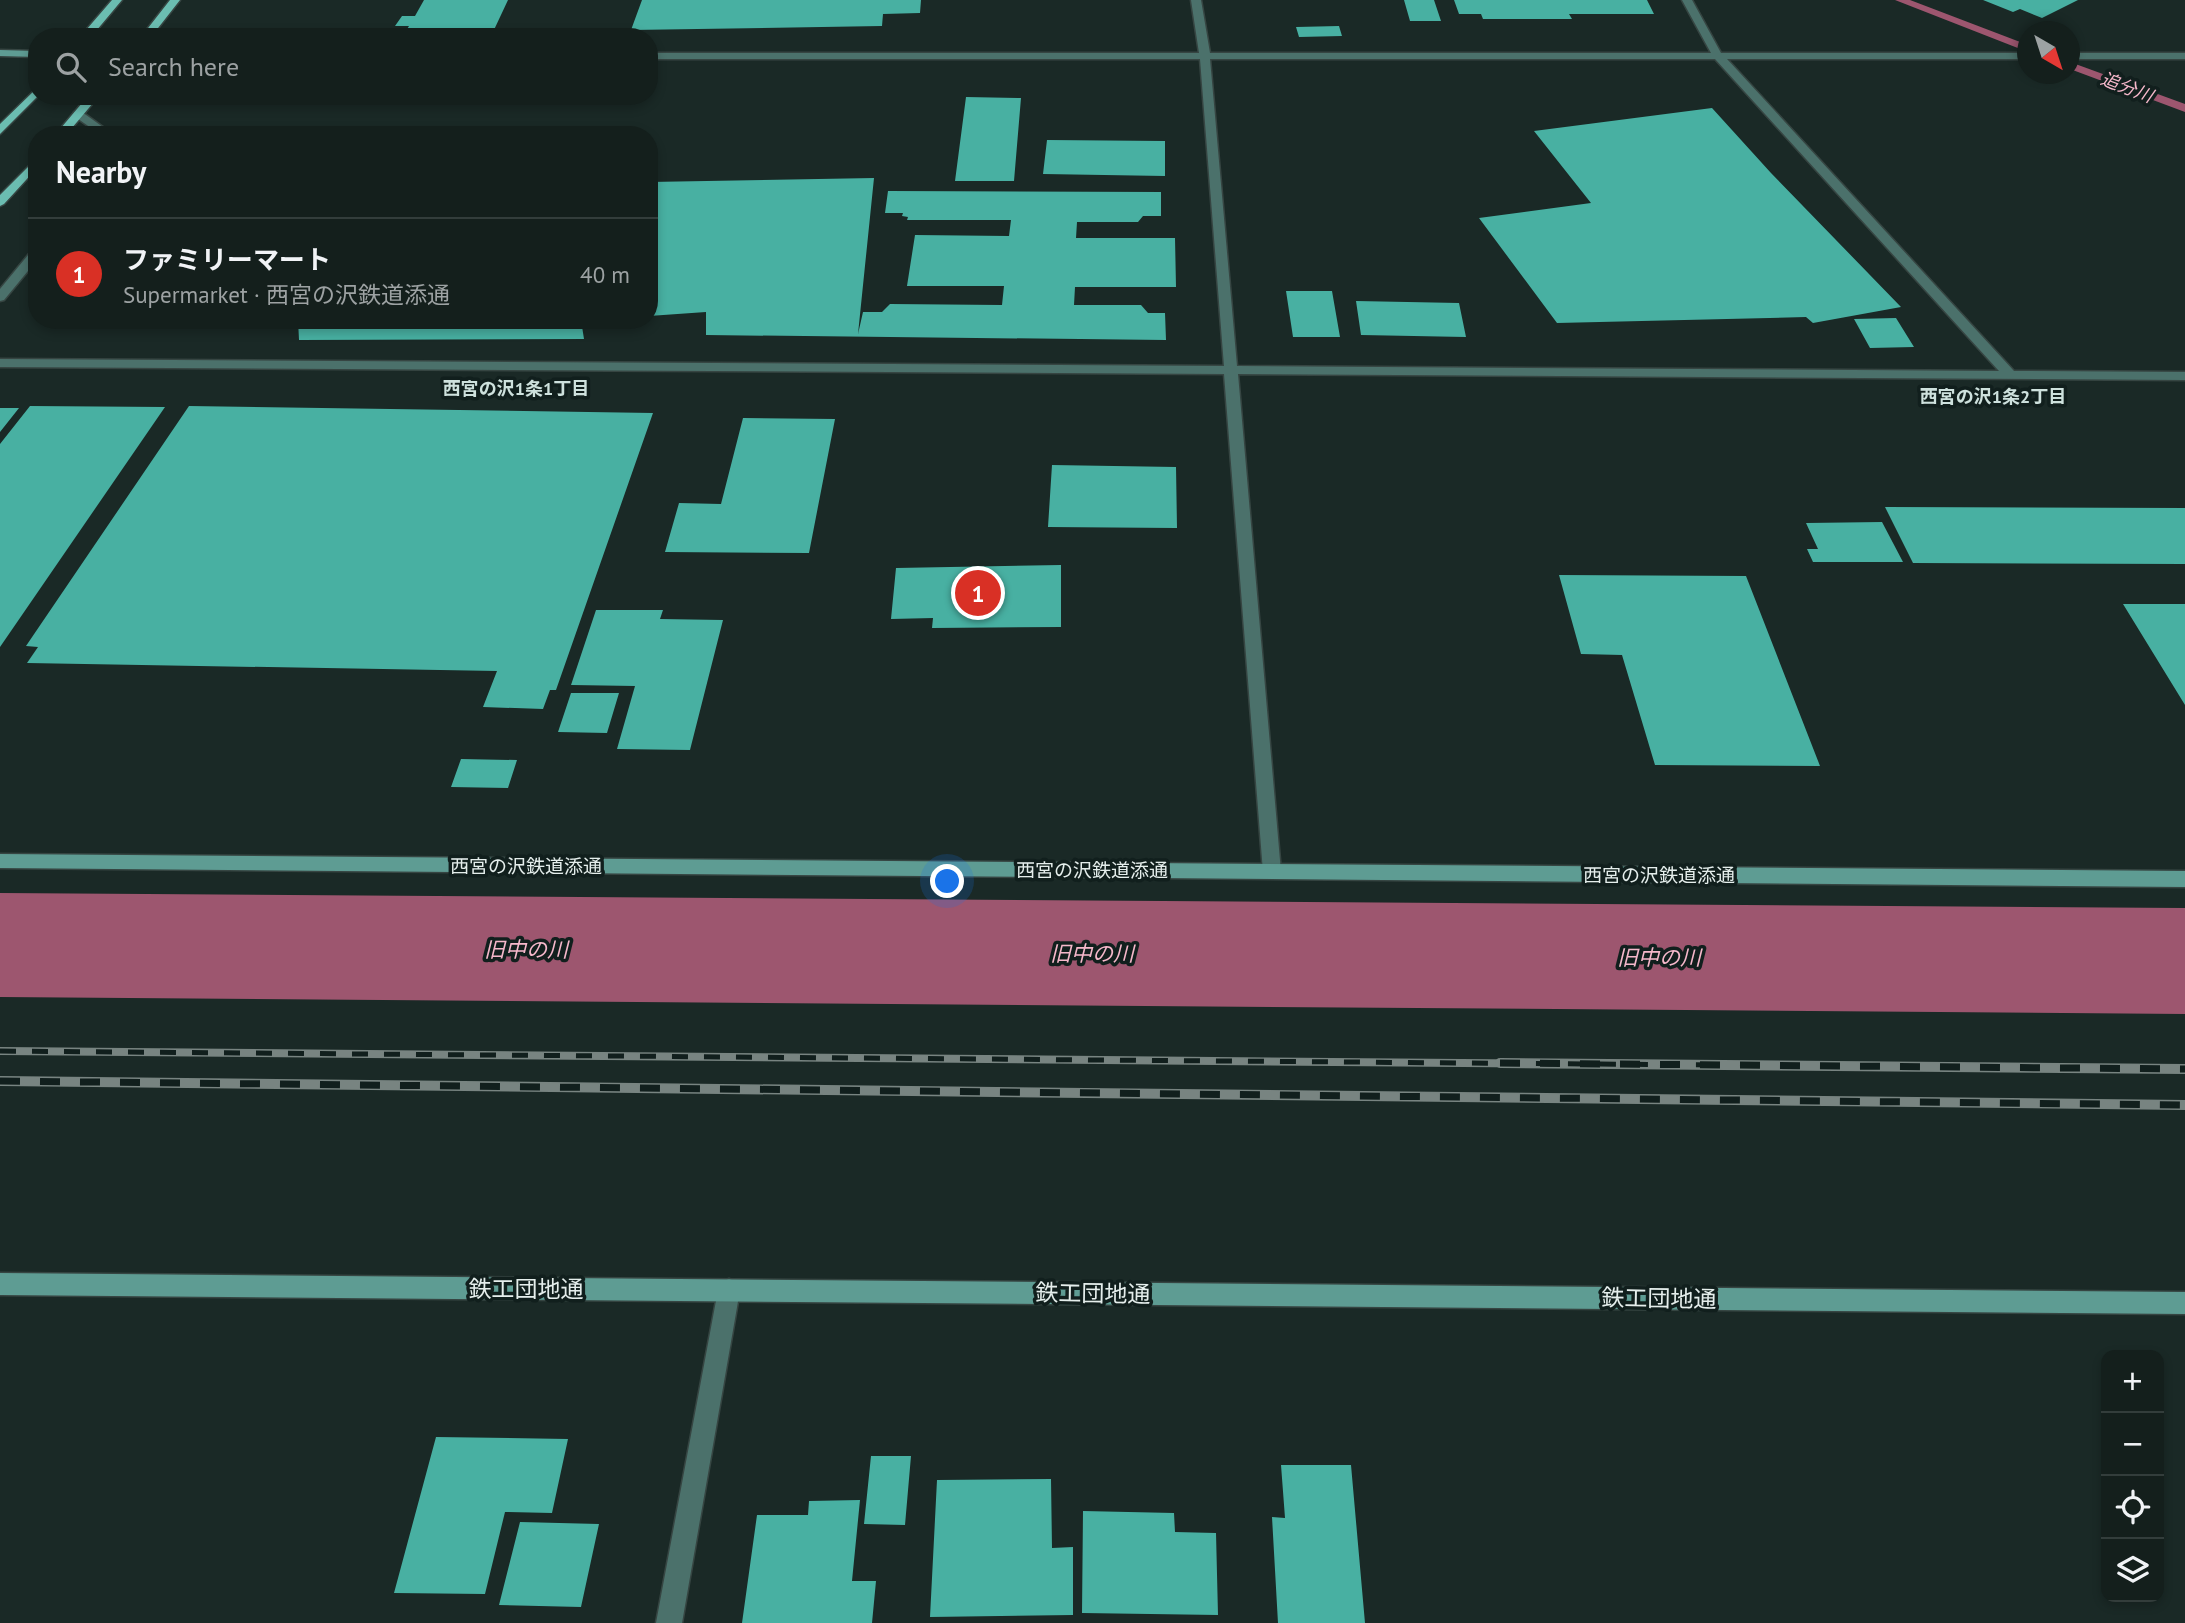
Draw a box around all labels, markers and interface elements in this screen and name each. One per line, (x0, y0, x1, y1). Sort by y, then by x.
north arrow (2017, 21, 2080, 84)
search box (28, 28, 658, 105)
icon: search (52, 48, 90, 86)
text: Search here (108, 50, 239, 83)
water label: 追分川 (2098, 67, 2158, 108)
text: Nearby (56, 152, 146, 191)
text: ファミリーマート (123, 243, 331, 276)
text: 1 (72, 260, 86, 289)
text: 40 m (580, 260, 630, 289)
text: Supermarket · 西宮の沢鉄道添通 (123, 280, 450, 309)
district label: 西宮の沢1条1丁目 (443, 377, 589, 400)
district label: 西宮の沢1条2丁目 (1920, 385, 2066, 408)
pin: 1 (955, 567, 1001, 619)
street label: 西宮の沢鉄道添通 (450, 854, 602, 878)
street label: 西宮の沢鉄道添通 (1016, 858, 1168, 882)
street label: 西宮の沢鉄道添通 (1583, 863, 1735, 887)
your location (930, 864, 964, 898)
water label: 旧中の川 (484, 936, 570, 963)
water label: 旧中の川 (1050, 940, 1136, 967)
water label: 旧中の川 (1617, 944, 1703, 971)
street label: 鉄工団地通 (469, 1274, 584, 1303)
street label: 鉄工団地通 (1035, 1277, 1151, 1309)
street label: 鉄工団地通 (1601, 1282, 1717, 1314)
map controls (2101, 1350, 2164, 1602)
button: + (2101, 1350, 2164, 1413)
button: − (2101, 1413, 2164, 1476)
button: locate (2101, 1476, 2164, 1539)
button: layers (2101, 1539, 2164, 1602)

